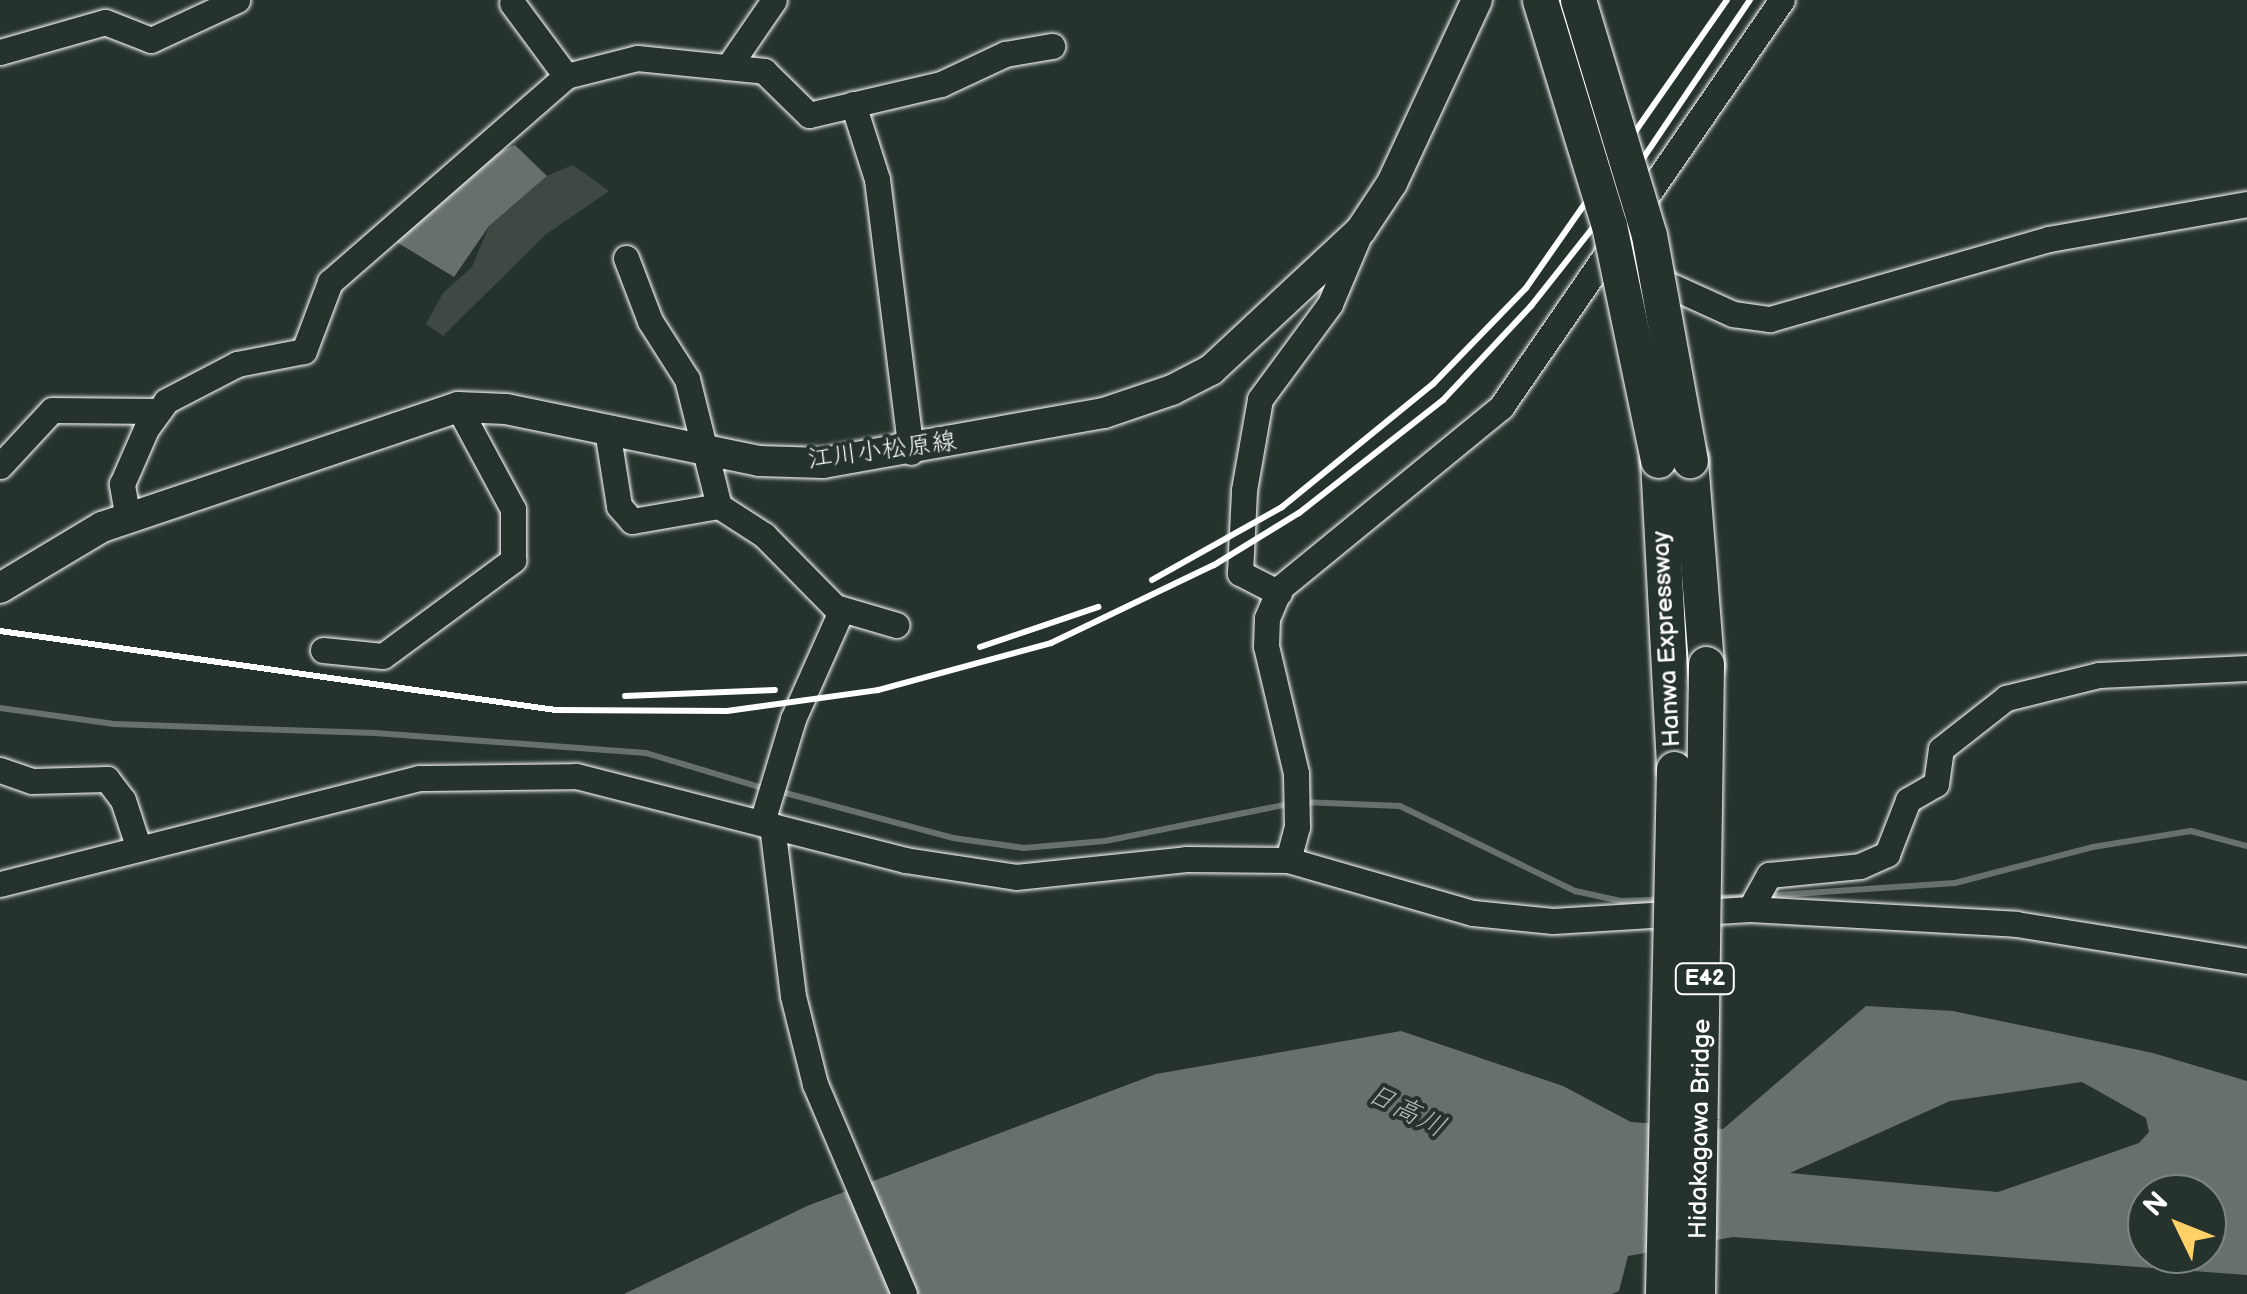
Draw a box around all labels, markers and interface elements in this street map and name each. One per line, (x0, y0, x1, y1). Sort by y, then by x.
street label: 江川小松原線 (806, 427, 958, 475)
street label: Hanwa Expressway (1646, 530, 1688, 748)
road number: E42 (1672, 962, 1738, 996)
street label: Hidakagawa Bridge (1684, 1019, 1718, 1239)
water label: 日高川 (1361, 1077, 1451, 1145)
north arrow (2127, 1174, 2227, 1274)
text: N (2137, 1186, 2175, 1224)

